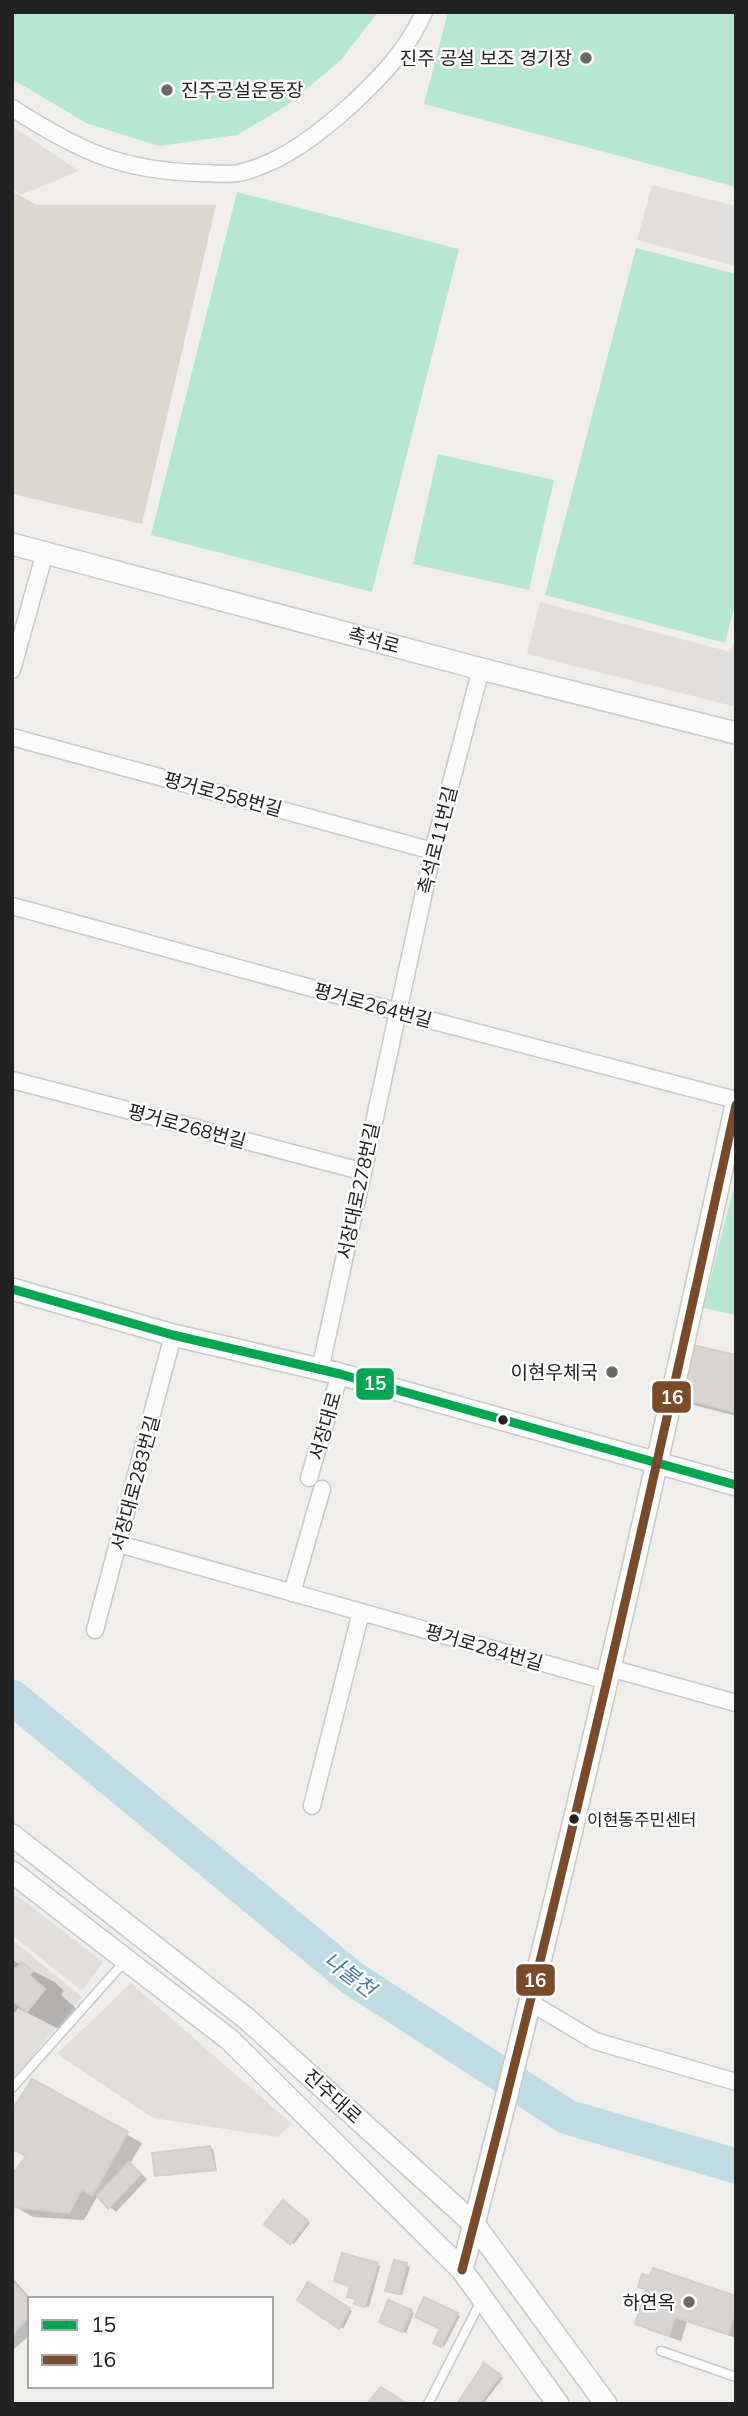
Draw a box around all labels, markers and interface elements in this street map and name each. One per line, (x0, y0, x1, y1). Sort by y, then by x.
place label: 진주 공설 보조 경기장 (400, 46, 572, 70)
marker: 진주 공설 보조 경기장 (578, 50, 594, 66)
place label: 진주공설운동장 (181, 78, 303, 102)
marker: 진주공설운동장 (159, 82, 175, 98)
street label: 촉석로 (346, 622, 402, 658)
street label: 평거로258번길 (161, 767, 285, 821)
street label: 촉석로11번길 (412, 784, 462, 896)
street label: 평거로264번길 (311, 978, 435, 1032)
street label: 평거로268번길 (125, 1099, 249, 1153)
street label: 서장대로278번길 (332, 1120, 384, 1262)
place label: 이현우체국 (511, 1360, 598, 1384)
marker: 이현우체국 (604, 1364, 620, 1380)
line badge: 15 (355, 1367, 395, 1401)
text: 15 (364, 1371, 386, 1395)
line badge: 16 (651, 1380, 692, 1414)
text: 16 (661, 1385, 683, 1409)
street label: 서장대로 (304, 1389, 346, 1463)
street label: 서장대로283번길 (105, 1413, 165, 1553)
unlabelled marker (496, 1413, 510, 1427)
street label: 평거로284번길 (422, 1619, 546, 1675)
place label: 이현동주민센터 (587, 1809, 696, 1830)
marker: 이현동주민센터 (567, 1812, 581, 1826)
water label: 나불천 (319, 1946, 383, 2003)
line badge: 16 (515, 1963, 556, 1997)
text: 16 (524, 1968, 546, 1992)
street label: 진주대로 (299, 2064, 367, 2128)
place label: 하연옥 (623, 2290, 675, 2314)
marker: 하연옥 (681, 2294, 697, 2310)
legend (28, 2297, 273, 2388)
text: 15 (91, 2311, 116, 2337)
text: 16 (91, 2346, 116, 2372)

